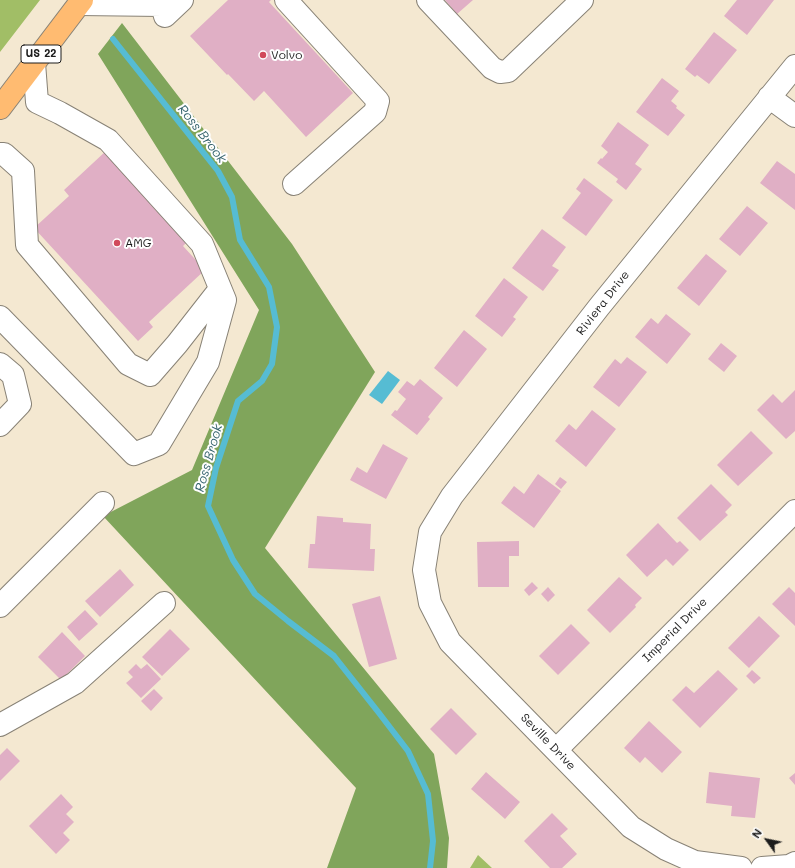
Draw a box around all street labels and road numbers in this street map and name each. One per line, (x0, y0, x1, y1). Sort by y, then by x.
road number: US 22 (21, 45, 61, 63)
street label: Riviera Drive (573, 268, 633, 338)
street label: Imperial Drive (640, 595, 710, 665)
street label: Seville Drive (517, 711, 579, 773)

